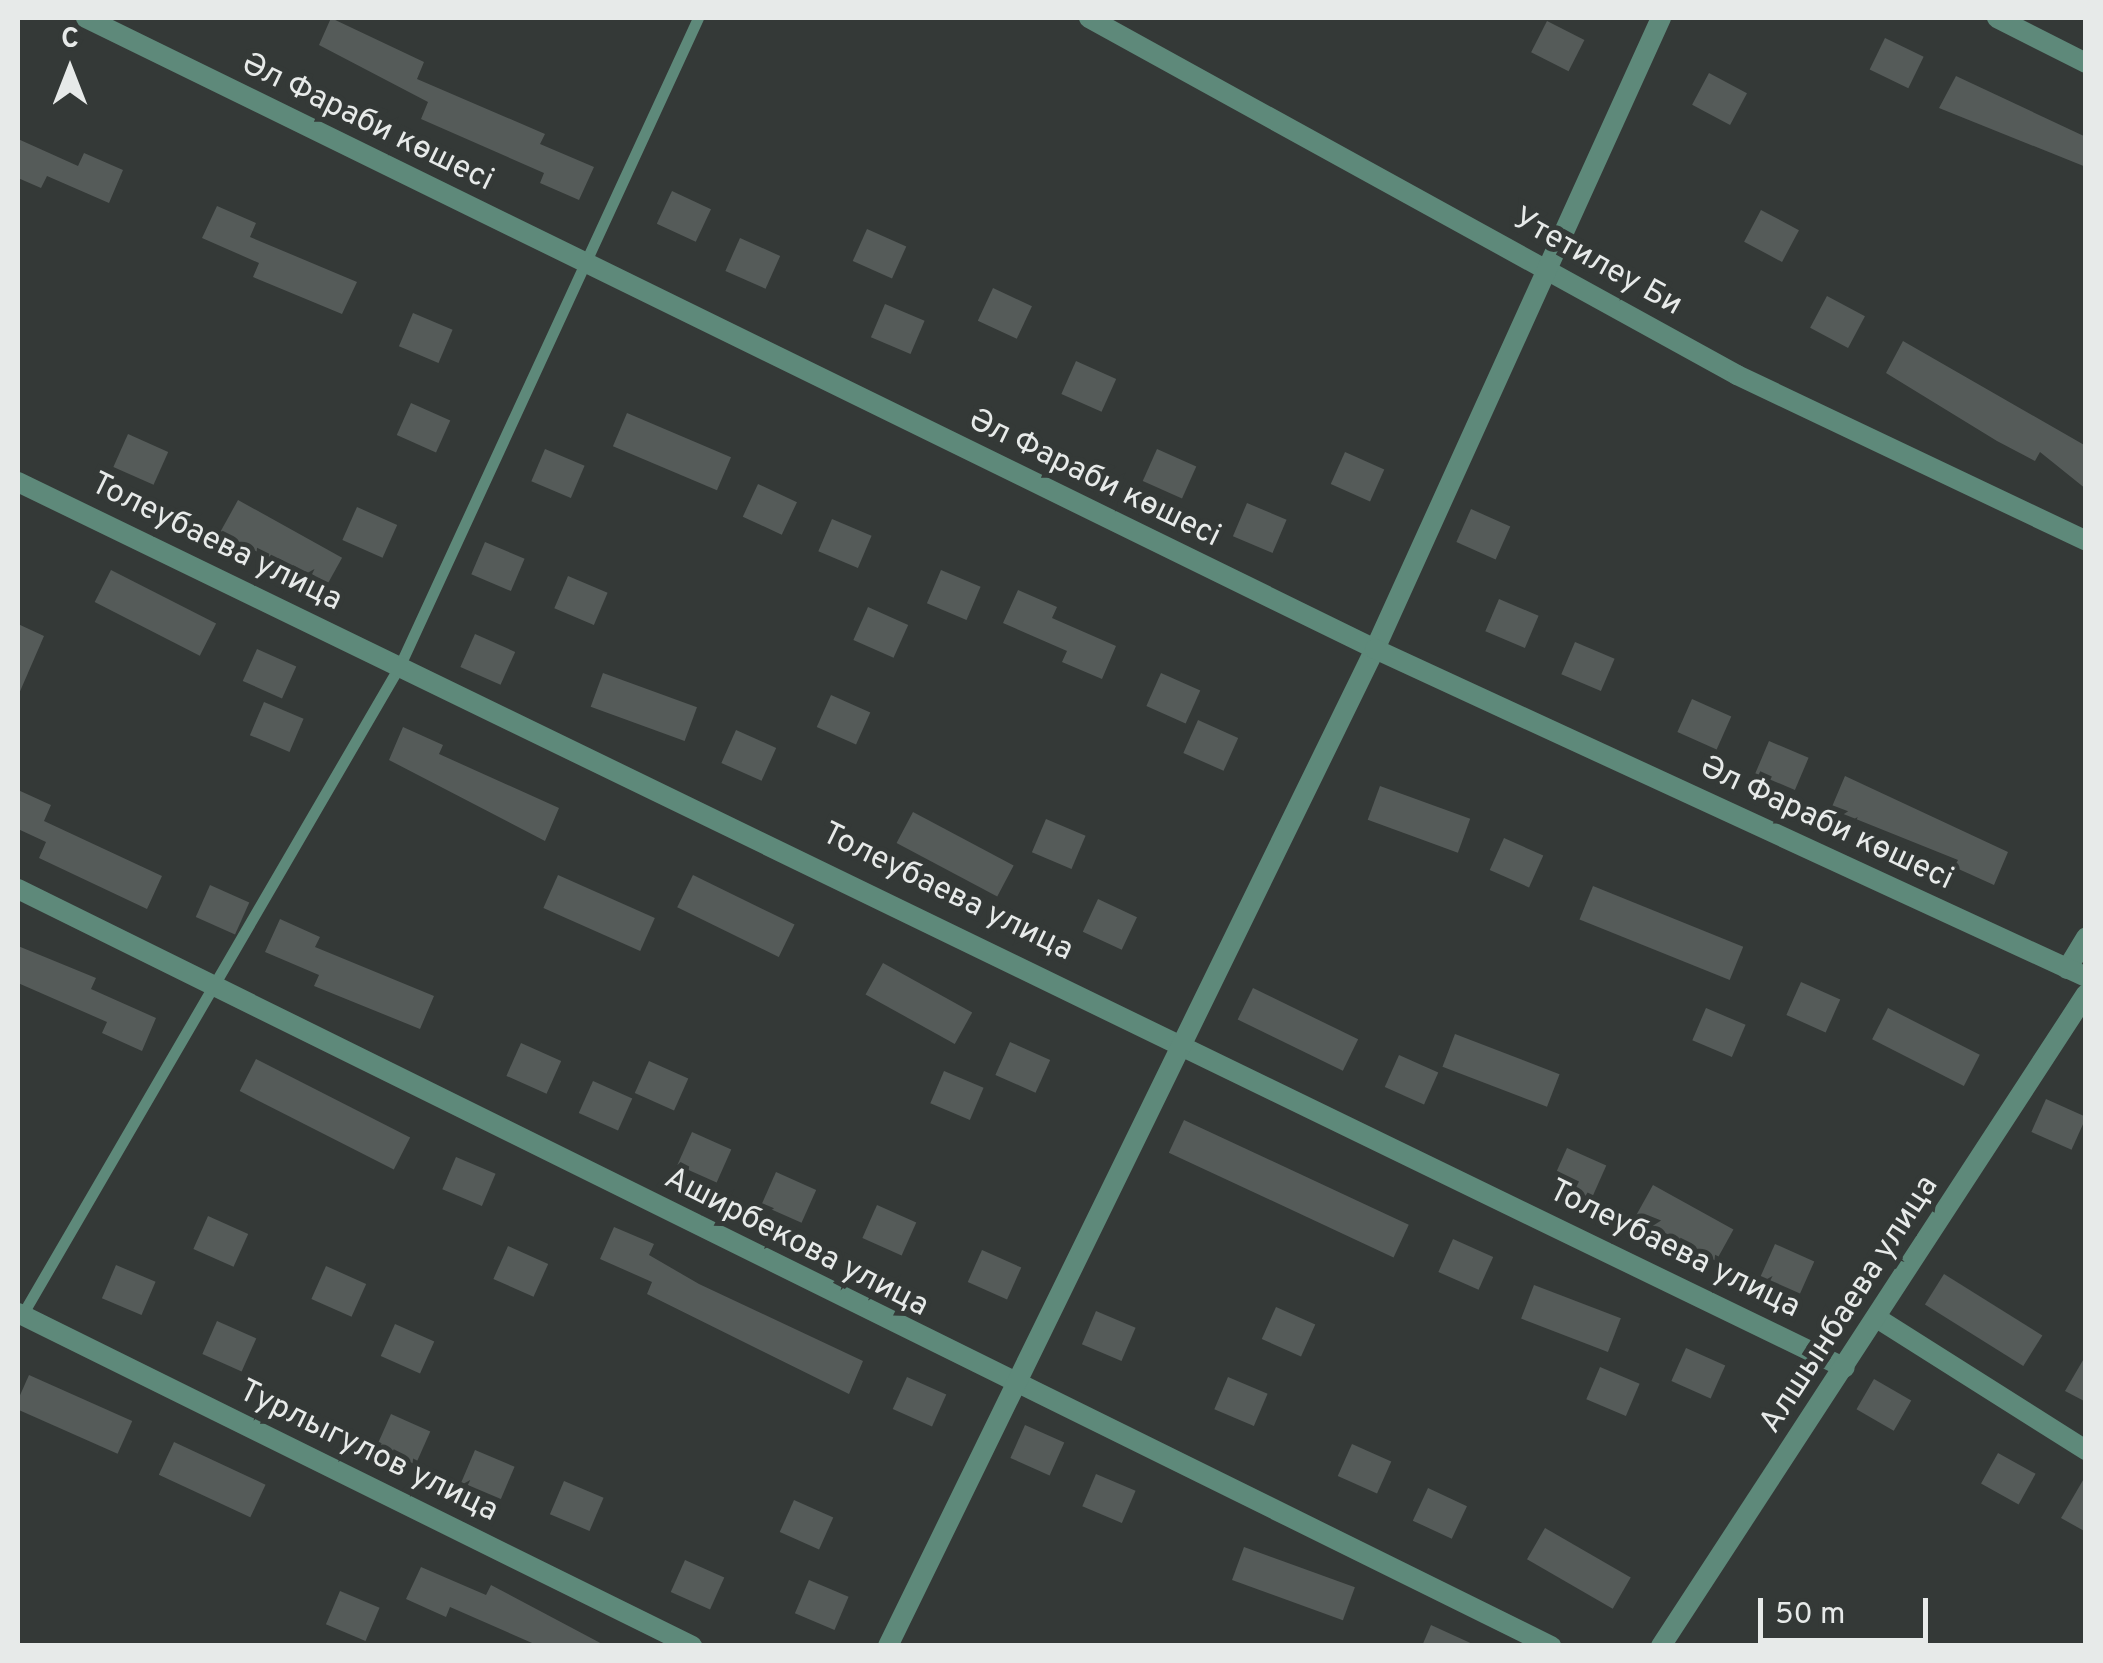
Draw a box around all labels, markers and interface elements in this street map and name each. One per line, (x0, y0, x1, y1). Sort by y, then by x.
north arrow (20, 20, 120, 120)
text: С (61, 22, 79, 58)
street label: Әл Фараби көшесі (235, 45, 499, 201)
street label: Утетилеу Би (1505, 201, 1689, 325)
street label: Әл Фараби көшесі (962, 401, 1226, 557)
street label: Толеубаева улица (84, 465, 348, 621)
street label: Әл Фараби көшесі (1693, 748, 1959, 900)
street label: Толеубаева улица (815, 815, 1079, 971)
street label: Аширбекова улица (658, 1160, 934, 1326)
street label: Алшынбаева улица (1752, 1169, 1948, 1441)
street label: Толеубаева улица (1542, 1172, 1806, 1328)
street label: Турлыгулов улица (232, 1373, 504, 1531)
scale bar (1763, 1578, 1933, 1640)
text: 50 m (1775, 1597, 1845, 1634)

